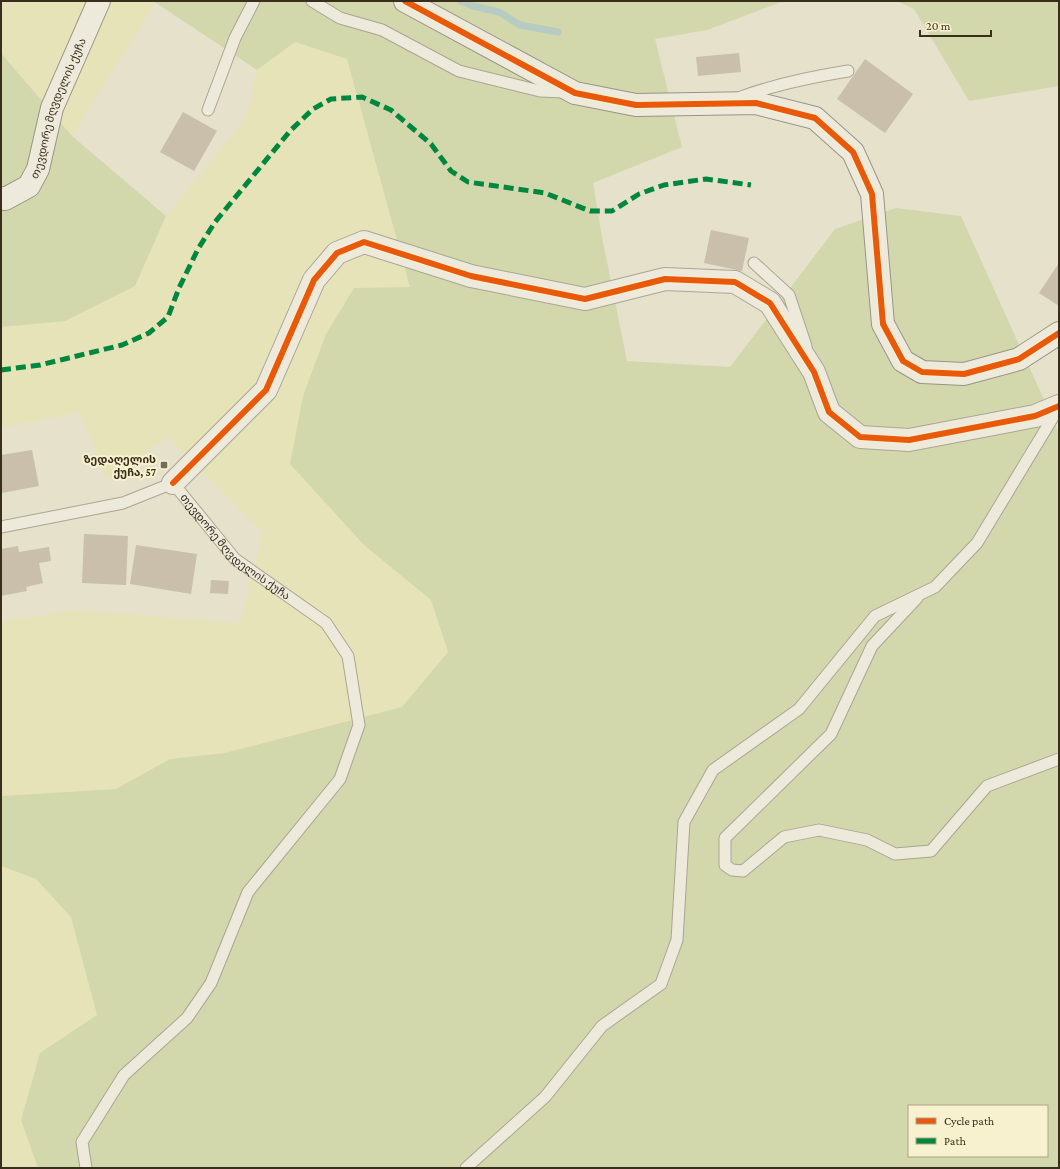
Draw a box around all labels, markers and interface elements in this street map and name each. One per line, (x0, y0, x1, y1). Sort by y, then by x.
scale bar (920, 12, 991, 38)
text: 20 m (926, 19, 951, 33)
street label: თევდორე მღვდელის ქუჩა (28, 36, 88, 181)
place label: ზედაღელის ქუჩა, 57 (84, 453, 156, 479)
marker: ზედაღელის ქუჩა, 57 (159, 460, 169, 470)
street label: თევდორე მღვდელის ქუჩა (178, 491, 292, 602)
legend (908, 1105, 1048, 1157)
text: Cycle path (944, 1114, 995, 1128)
text: Path (944, 1134, 966, 1148)

